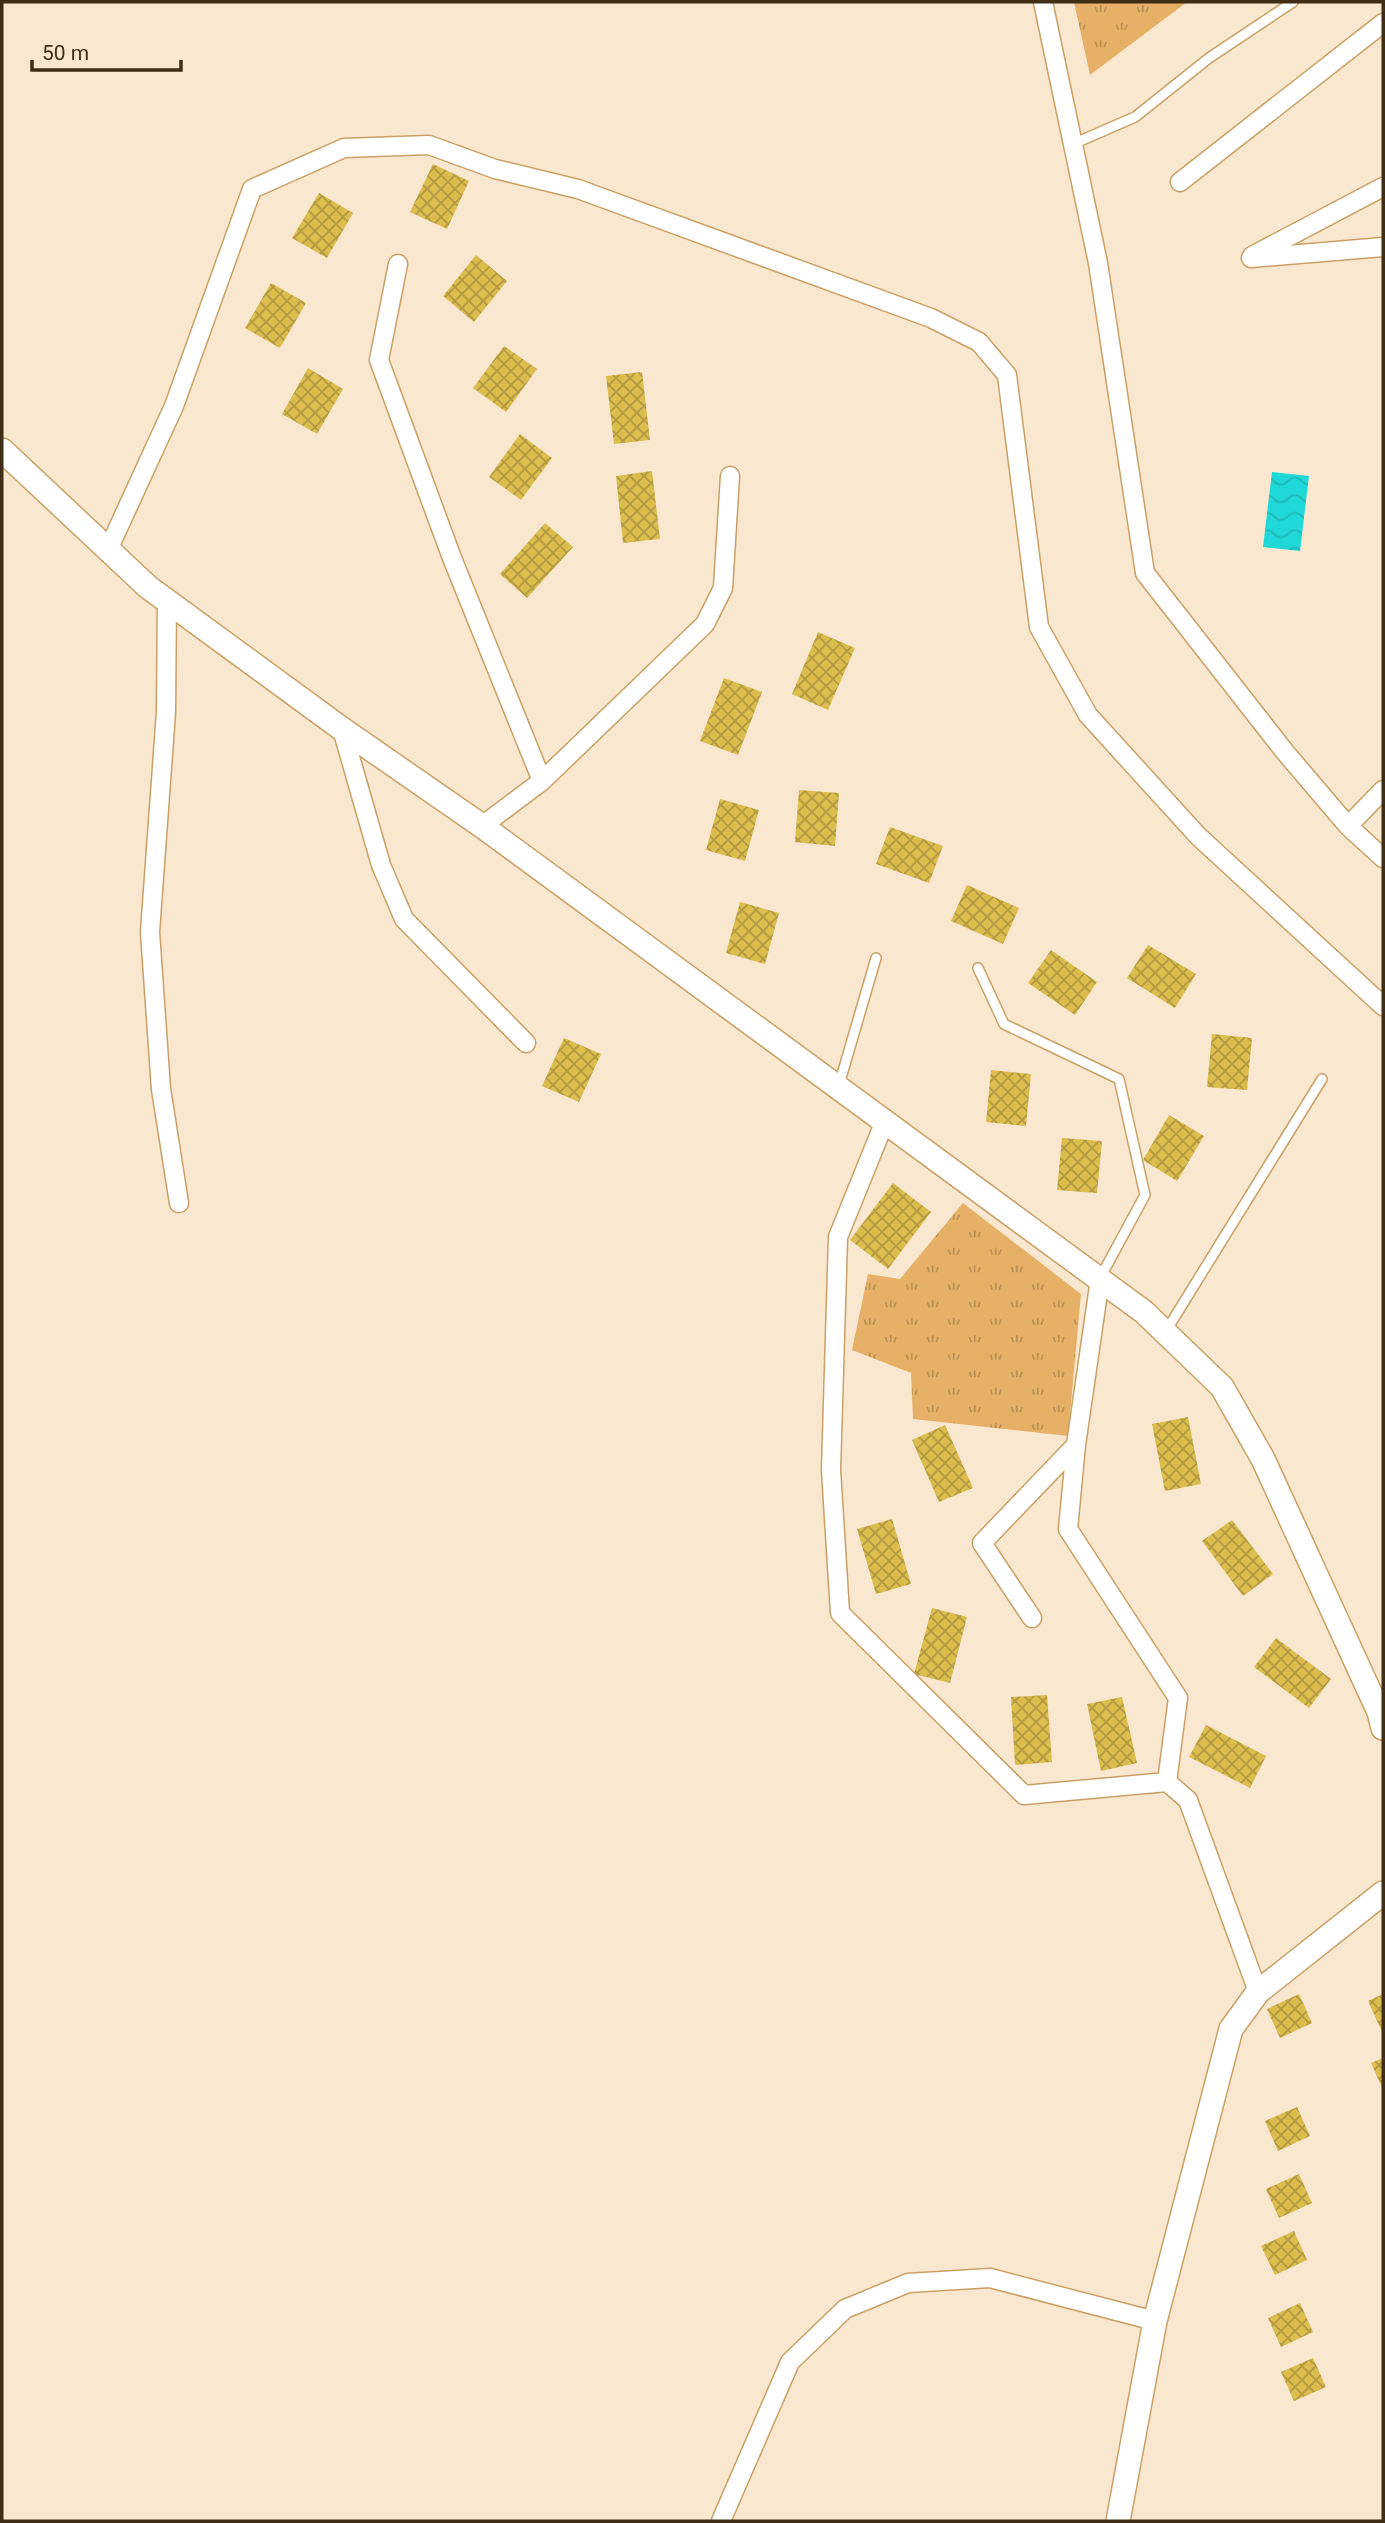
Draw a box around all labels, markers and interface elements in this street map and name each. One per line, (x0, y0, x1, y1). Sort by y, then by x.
scale bar (32, 28, 180, 72)
text: 50 m (42, 41, 89, 65)

